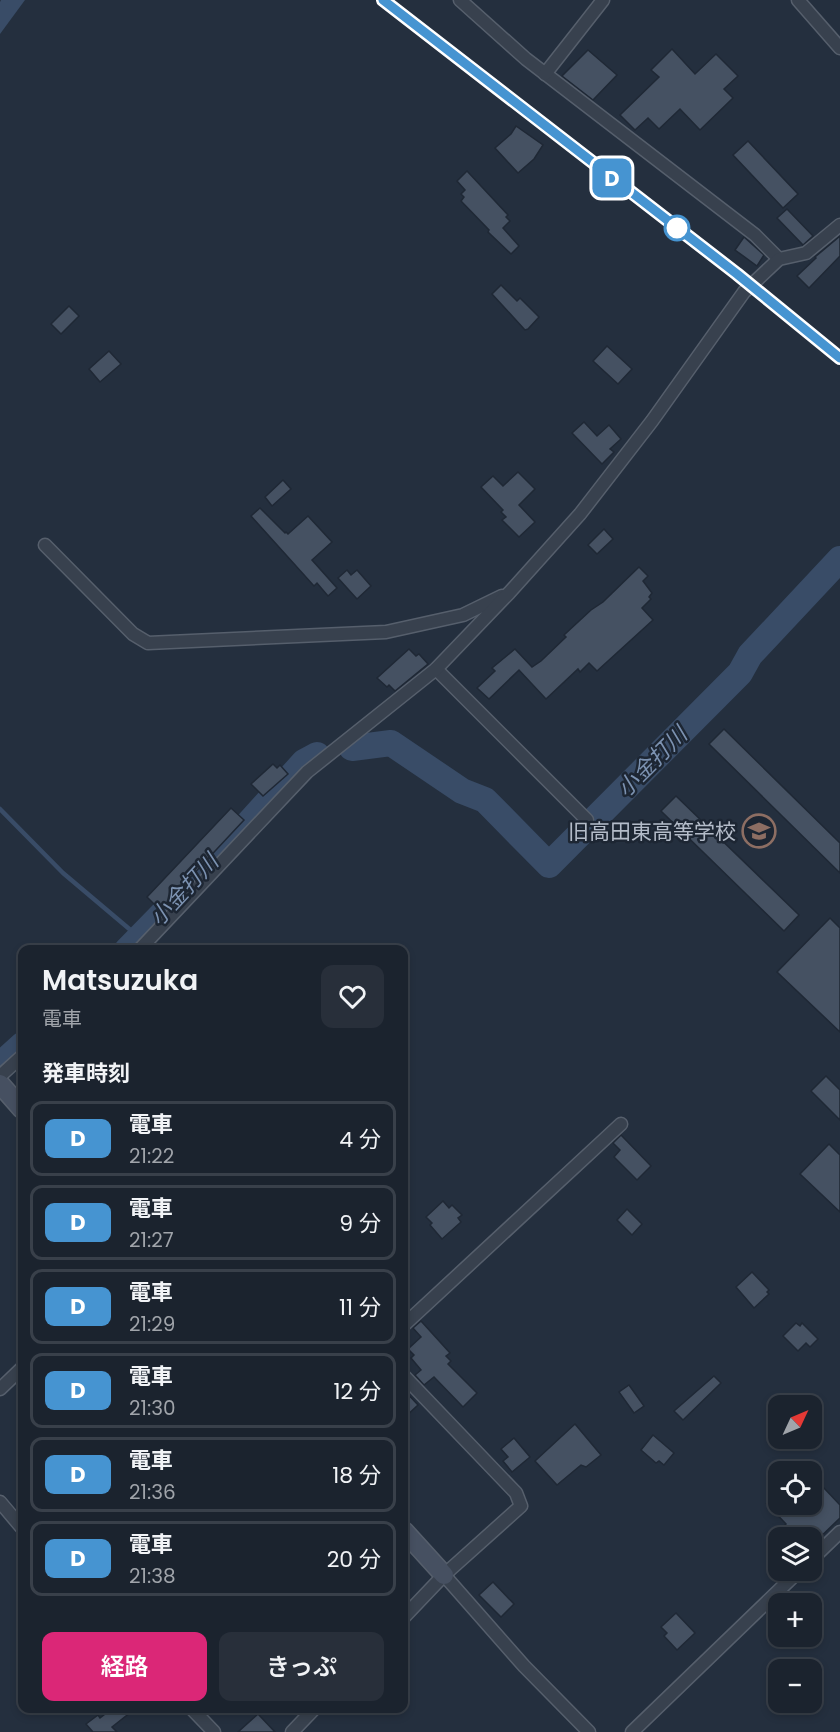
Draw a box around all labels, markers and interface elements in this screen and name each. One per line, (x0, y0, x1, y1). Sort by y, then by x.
line badge: D (592, 158, 632, 198)
text: D (604, 164, 620, 193)
unlabelled marker (664, 215, 690, 241)
water label: 小金打川 (610, 719, 695, 804)
school or university icon: 旧高田東高等学校 (741, 813, 777, 849)
place label: 旧高田東高等学校 (568, 817, 736, 846)
water label: 小金打川 (143, 846, 227, 933)
text: Matsuzuka (42, 961, 198, 1000)
button: heart (321, 965, 384, 1028)
text: 電車 (42, 1005, 82, 1033)
text: 発車時刻 (42, 1058, 130, 1089)
text: 電車 (129, 1109, 173, 1140)
text: D (70, 1124, 86, 1153)
text: 4 分 (339, 1124, 381, 1155)
text: 21:22 (129, 1142, 174, 1170)
text: 電車 (129, 1193, 173, 1224)
text: D (70, 1208, 86, 1237)
text: 9 分 (339, 1208, 381, 1239)
text: 21:27 (129, 1226, 174, 1254)
text: 電車 (129, 1277, 173, 1308)
text: D (70, 1292, 86, 1321)
text: 11 分 (339, 1292, 381, 1323)
text: 21:29 (129, 1310, 175, 1338)
text: 電車 (129, 1361, 173, 1392)
text: D (70, 1376, 86, 1405)
text: 12 分 (333, 1376, 381, 1407)
text: 21:30 (129, 1394, 176, 1422)
north arrow (768, 1395, 822, 1449)
map controls (768, 1395, 822, 1713)
text: 電車 (129, 1445, 173, 1476)
text: D (70, 1460, 86, 1489)
text: 18 分 (332, 1460, 381, 1491)
button: locate (768, 1461, 822, 1515)
text: 21:36 (129, 1478, 176, 1506)
button: layers (768, 1527, 822, 1581)
text: 電車 (129, 1529, 173, 1560)
text: D (70, 1544, 86, 1573)
text: 20 分 (327, 1544, 381, 1575)
text: 21:38 (129, 1562, 176, 1590)
button: + (768, 1593, 822, 1647)
button: 経路 (42, 1632, 207, 1701)
button: きっぷ (219, 1632, 384, 1701)
button: − (768, 1659, 822, 1713)

